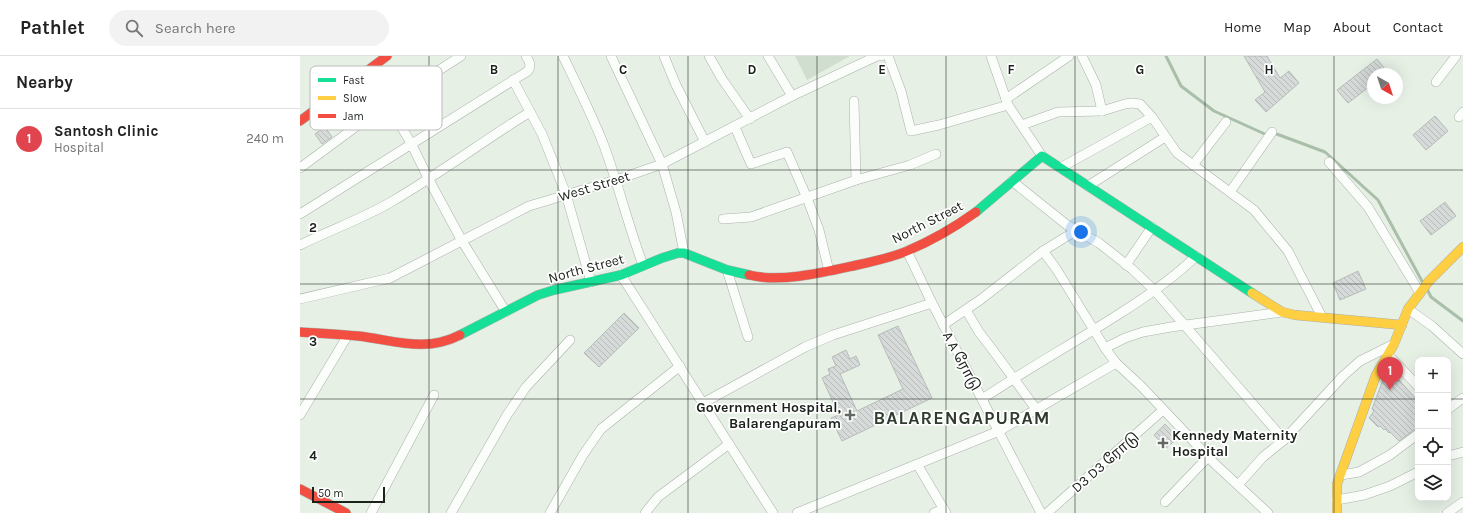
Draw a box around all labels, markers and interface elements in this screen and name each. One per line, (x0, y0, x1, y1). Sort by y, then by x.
search box (109, 10, 389, 46)
text: Pathlet (20, 17, 85, 39)
icon: search (123, 17, 145, 39)
text: Search here (155, 19, 236, 37)
text: Home (1224, 19, 1261, 36)
text: Map (1283, 19, 1311, 36)
text: About (1333, 19, 1371, 36)
text: Contact (1393, 19, 1443, 36)
text: B (490, 62, 498, 77)
text: C (619, 62, 627, 77)
text: D (748, 62, 757, 77)
text: E (878, 62, 886, 77)
text: F (1007, 62, 1015, 77)
text: G (1136, 62, 1144, 77)
text: H (1264, 62, 1274, 77)
legend (310, 66, 442, 130)
north arrow (1367, 68, 1403, 104)
text: Nearby (16, 72, 73, 92)
text: Fast (343, 74, 364, 87)
text: Slow (343, 92, 367, 105)
text: Jam (343, 110, 364, 123)
text: Santosh Clinic (54, 122, 158, 140)
text: 1 (27, 131, 31, 146)
text: 240 m (246, 131, 284, 146)
text: Hospital (54, 140, 104, 155)
street label: West Street (556, 168, 632, 205)
street label: North Street (889, 197, 966, 248)
text: 2 (309, 220, 317, 235)
your location (1071, 222, 1091, 242)
street label: North Street (546, 250, 626, 287)
street label: A A ரோடு (938, 329, 984, 394)
text: 3 (309, 334, 317, 349)
pin: 1 (1377, 357, 1403, 390)
map controls (1415, 357, 1451, 501)
button: + (1415, 357, 1451, 393)
button: − (1415, 393, 1451, 429)
place label: Government Hospital, Balarengapuram (696, 399, 841, 432)
district label: BALARENGAPURAM (873, 407, 1051, 429)
marker: Government Hospital, Balarengapuram (844, 409, 856, 421)
place label: Kennedy Maternity Hospital (1172, 427, 1297, 460)
street label: D3 D3 ரோடு (1068, 429, 1143, 497)
button: locate (1415, 429, 1451, 465)
marker: Kennedy Maternity Hospital (1157, 437, 1169, 449)
text: 4 (309, 448, 317, 463)
button: layers (1415, 465, 1451, 501)
scale bar (312, 485, 385, 504)
text: 50 m (318, 487, 344, 500)

